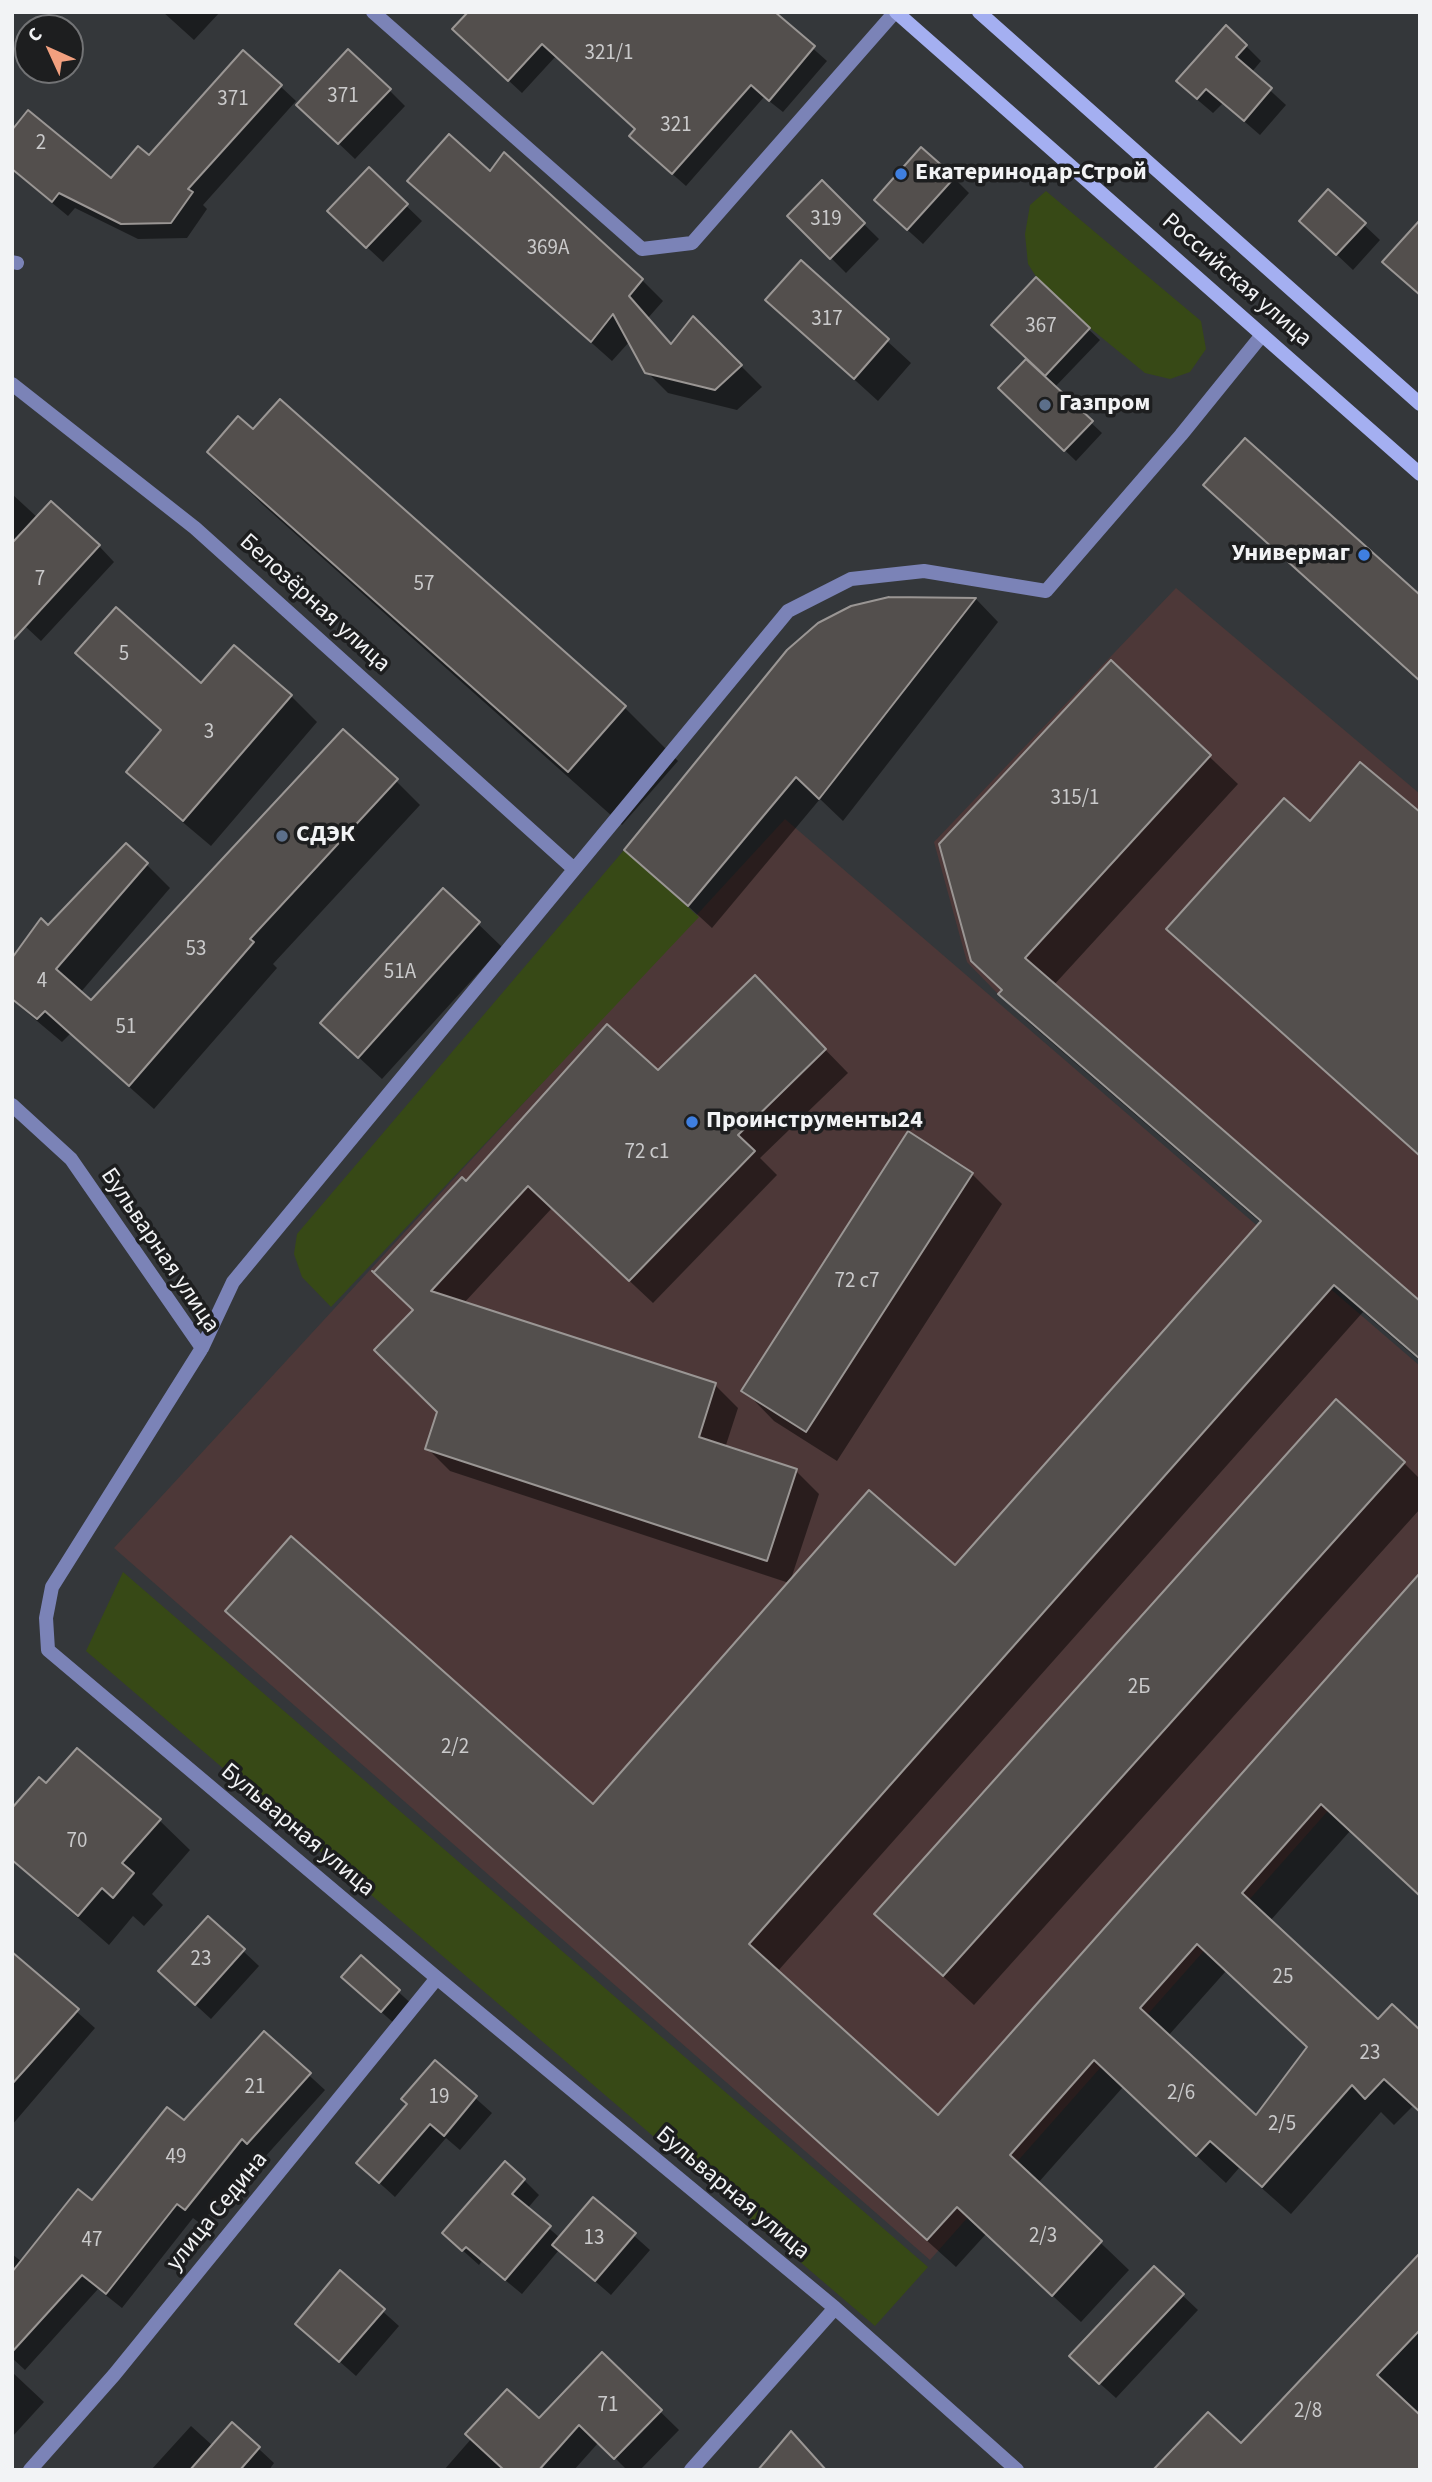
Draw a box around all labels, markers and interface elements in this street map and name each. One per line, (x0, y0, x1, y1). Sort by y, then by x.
north arrow (14, 14, 84, 84)
text: С (22, 22, 49, 49)
house number: 321/1 (584, 41, 634, 67)
house number: 371 (327, 84, 359, 110)
house number: 371 (217, 87, 249, 113)
house number: 321 (660, 113, 692, 139)
house number: 2 (36, 131, 46, 157)
place label: Екатеринодар-Строй (915, 160, 1147, 188)
marker: Екатеринодар-Строй (893, 166, 909, 182)
house number: 319 (810, 207, 842, 233)
street label: Российская улица (1155, 208, 1317, 354)
house number: 369А (527, 236, 569, 262)
house number: 317 (811, 307, 843, 333)
house number: 367 (1025, 314, 1057, 340)
place label: Газпром (1059, 391, 1150, 419)
marker: Газпром (1037, 397, 1053, 413)
street label: Белозёрная улица (233, 529, 395, 679)
place label: Универмаг (1232, 541, 1350, 569)
marker: Универмаг (1356, 547, 1372, 563)
house number: 7 (35, 567, 45, 593)
house number: 57 (414, 572, 434, 598)
house number: 5 (119, 642, 129, 668)
house number: 3 (204, 720, 214, 746)
house number: 315/1 (1050, 786, 1100, 812)
place label: СДЭК (296, 822, 355, 850)
marker: СДЭК (274, 828, 290, 844)
house number: 53 (186, 937, 206, 963)
house number: 51А (384, 960, 416, 986)
house number: 4 (37, 969, 47, 995)
house number: 51 (116, 1015, 136, 1041)
place label: Проинструменты24 (706, 1108, 923, 1136)
marker: Проинструменты24 (684, 1114, 700, 1130)
house number: 72 с1 (624, 1140, 670, 1166)
street label: Бульварная улица (93, 1163, 225, 1339)
house number: 72 с7 (834, 1269, 880, 1295)
house number: 2Б (1128, 1675, 1150, 1701)
house number: 2/2 (441, 1735, 469, 1761)
street label: Бульварная улица (214, 1758, 380, 1904)
house number: 70 (67, 1829, 87, 1855)
house number: 23 (191, 1947, 211, 1973)
house number: 25 (1273, 1965, 1293, 1991)
house number: 23 (1360, 2041, 1380, 2067)
house number: 21 (245, 2075, 265, 2101)
house number: 2/6 (1167, 2081, 1195, 2107)
house number: 19 (429, 2085, 449, 2111)
house number: 2/5 (1268, 2112, 1296, 2138)
street label: Бульварная улица (649, 2121, 815, 2267)
house number: 49 (166, 2145, 186, 2171)
street label: улица Седина (161, 2146, 275, 2278)
house number: 2/3 (1029, 2224, 1057, 2250)
house number: 13 (584, 2226, 604, 2252)
house number: 47 (82, 2228, 102, 2254)
house number: 71 (598, 2393, 618, 2419)
house number: 2/8 (1294, 2399, 1322, 2425)

